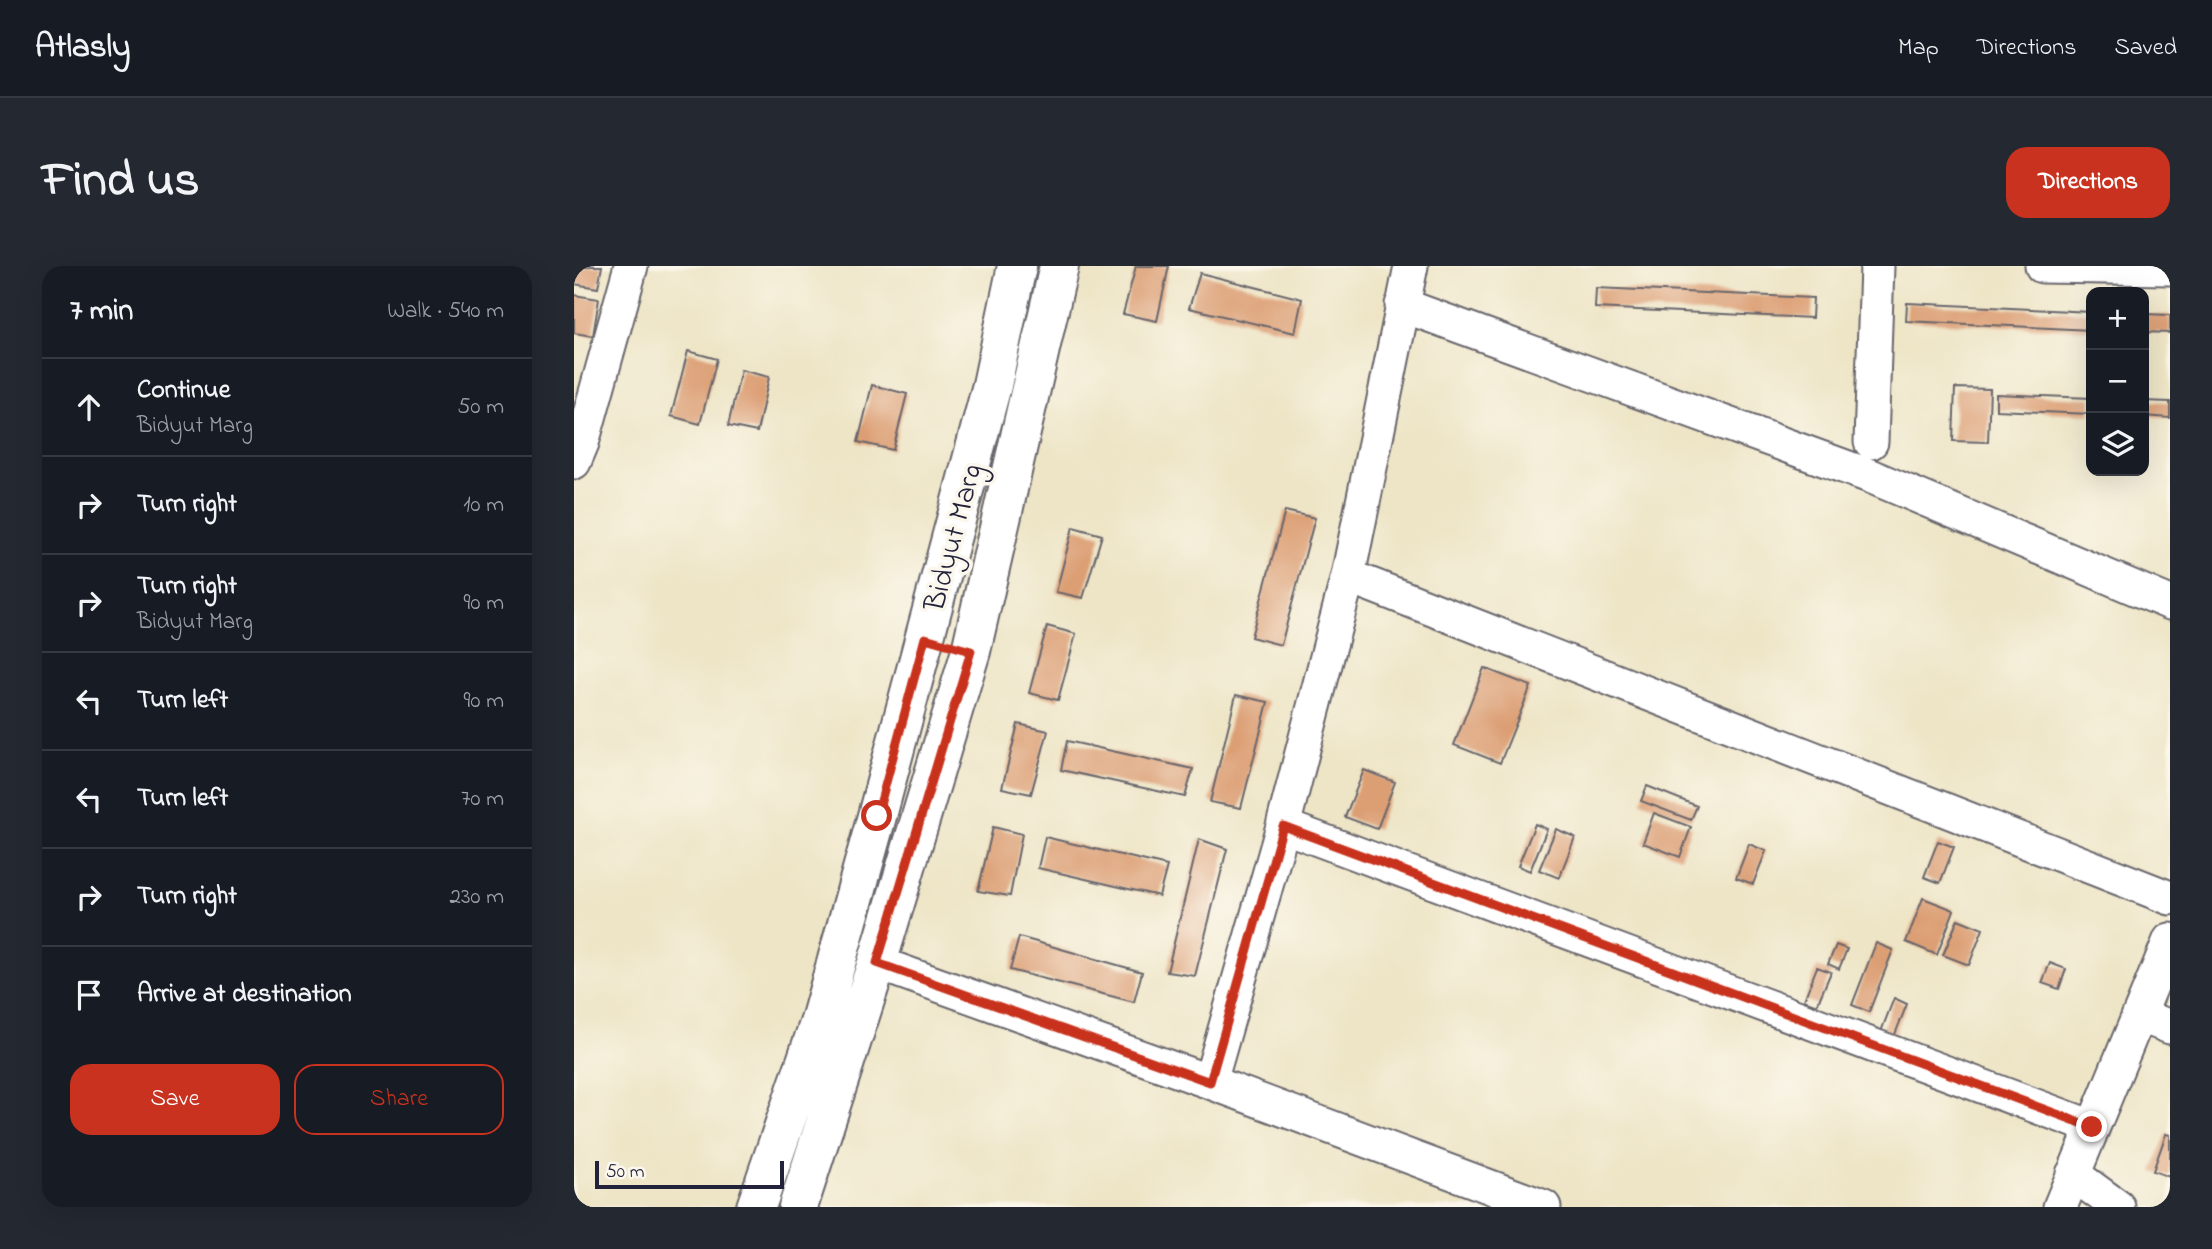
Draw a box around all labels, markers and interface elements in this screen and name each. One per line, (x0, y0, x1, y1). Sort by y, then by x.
text: Atlasly (35, 24, 130, 72)
text: Map (1898, 31, 1939, 66)
text: Directions (1977, 31, 2076, 66)
text: Saved (2114, 31, 2177, 66)
text: Find us (42, 146, 199, 218)
button: Directions (2006, 147, 2170, 218)
map controls (2086, 287, 2149, 476)
button: + (2086, 287, 2149, 350)
text: 7 min (70, 290, 133, 334)
text: Walk · 540 m (387, 295, 504, 328)
button: − (2086, 350, 2149, 413)
text: Continue (137, 372, 230, 410)
icon: ahead (70, 388, 108, 426)
text: 50 m (457, 391, 504, 424)
text: Bidyut Marg (137, 410, 253, 443)
button: layers (2086, 413, 2149, 476)
street label: Bidyut Marg (914, 459, 996, 617)
icon: right (70, 486, 108, 524)
text: Turn right (137, 486, 237, 524)
text: 10 m (463, 489, 504, 522)
text: Turn right (137, 568, 237, 606)
icon: right (70, 584, 108, 622)
text: 90 m (464, 587, 504, 620)
text: Bidyut Marg (137, 606, 253, 639)
icon: left (70, 682, 108, 720)
text: Turn left (137, 682, 228, 720)
text: 90 m (464, 685, 504, 718)
icon: left (70, 780, 108, 818)
text: Turn left (137, 780, 228, 818)
text: 70 m (461, 783, 504, 816)
route start (861, 800, 892, 831)
icon: right (70, 878, 108, 916)
text: Turn right (137, 878, 237, 916)
text: 230 m (450, 881, 504, 914)
icon: arrive (70, 976, 108, 1014)
text: Arrive at destination (137, 976, 352, 1014)
button: Save (70, 1064, 280, 1135)
button: Share (294, 1064, 504, 1135)
route end (2076, 1111, 2107, 1142)
scale bar (595, 1158, 784, 1190)
text: 50 m (606, 1159, 645, 1186)

